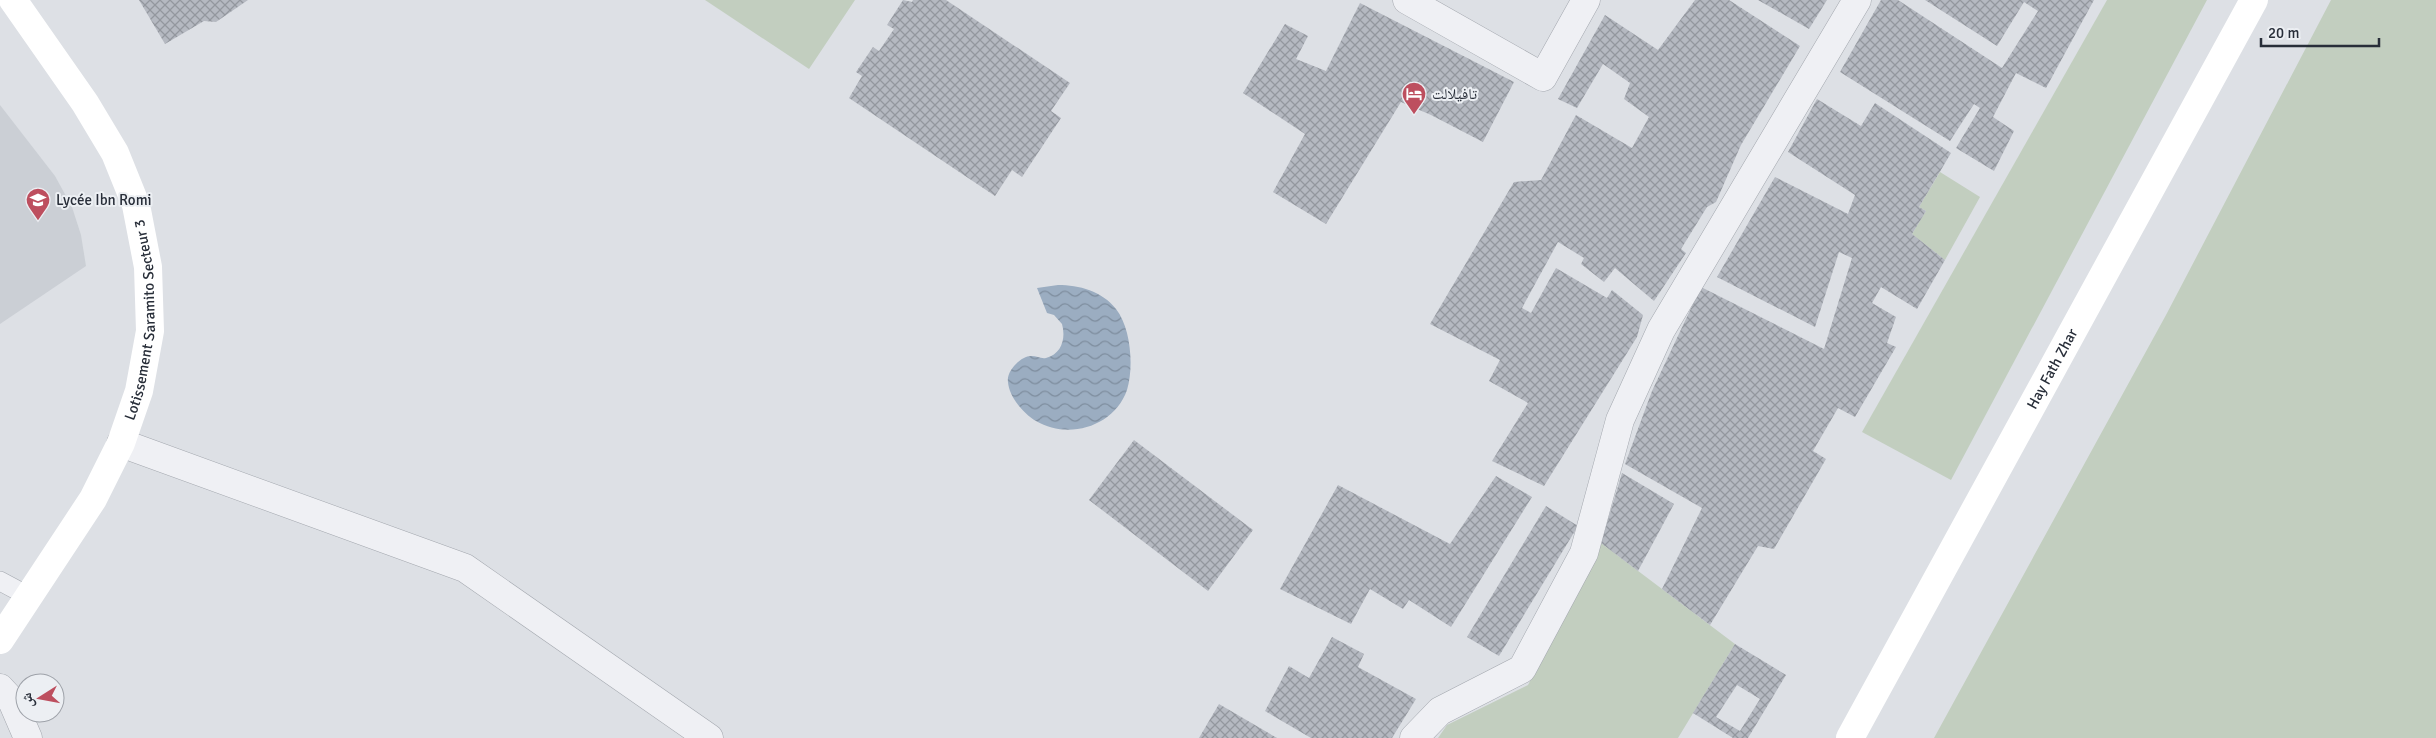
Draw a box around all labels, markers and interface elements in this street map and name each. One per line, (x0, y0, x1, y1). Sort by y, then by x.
scale bar (2261, 15, 2378, 47)
text: 20 m (2268, 24, 2299, 42)
hotel icon: تافيلالت (1401, 81, 1427, 115)
place label: تافيلالت (1432, 85, 1478, 103)
school or university icon: Lycée Ibn Romi (25, 187, 51, 221)
place label: Lycée Ibn Romi (56, 191, 152, 209)
street label: Lotissement Saramito Secteur 3 (121, 218, 159, 423)
street label: Hay Fath Zhar (2023, 325, 2082, 412)
north arrow (15, 673, 65, 723)
text: ش (18, 691, 37, 709)

